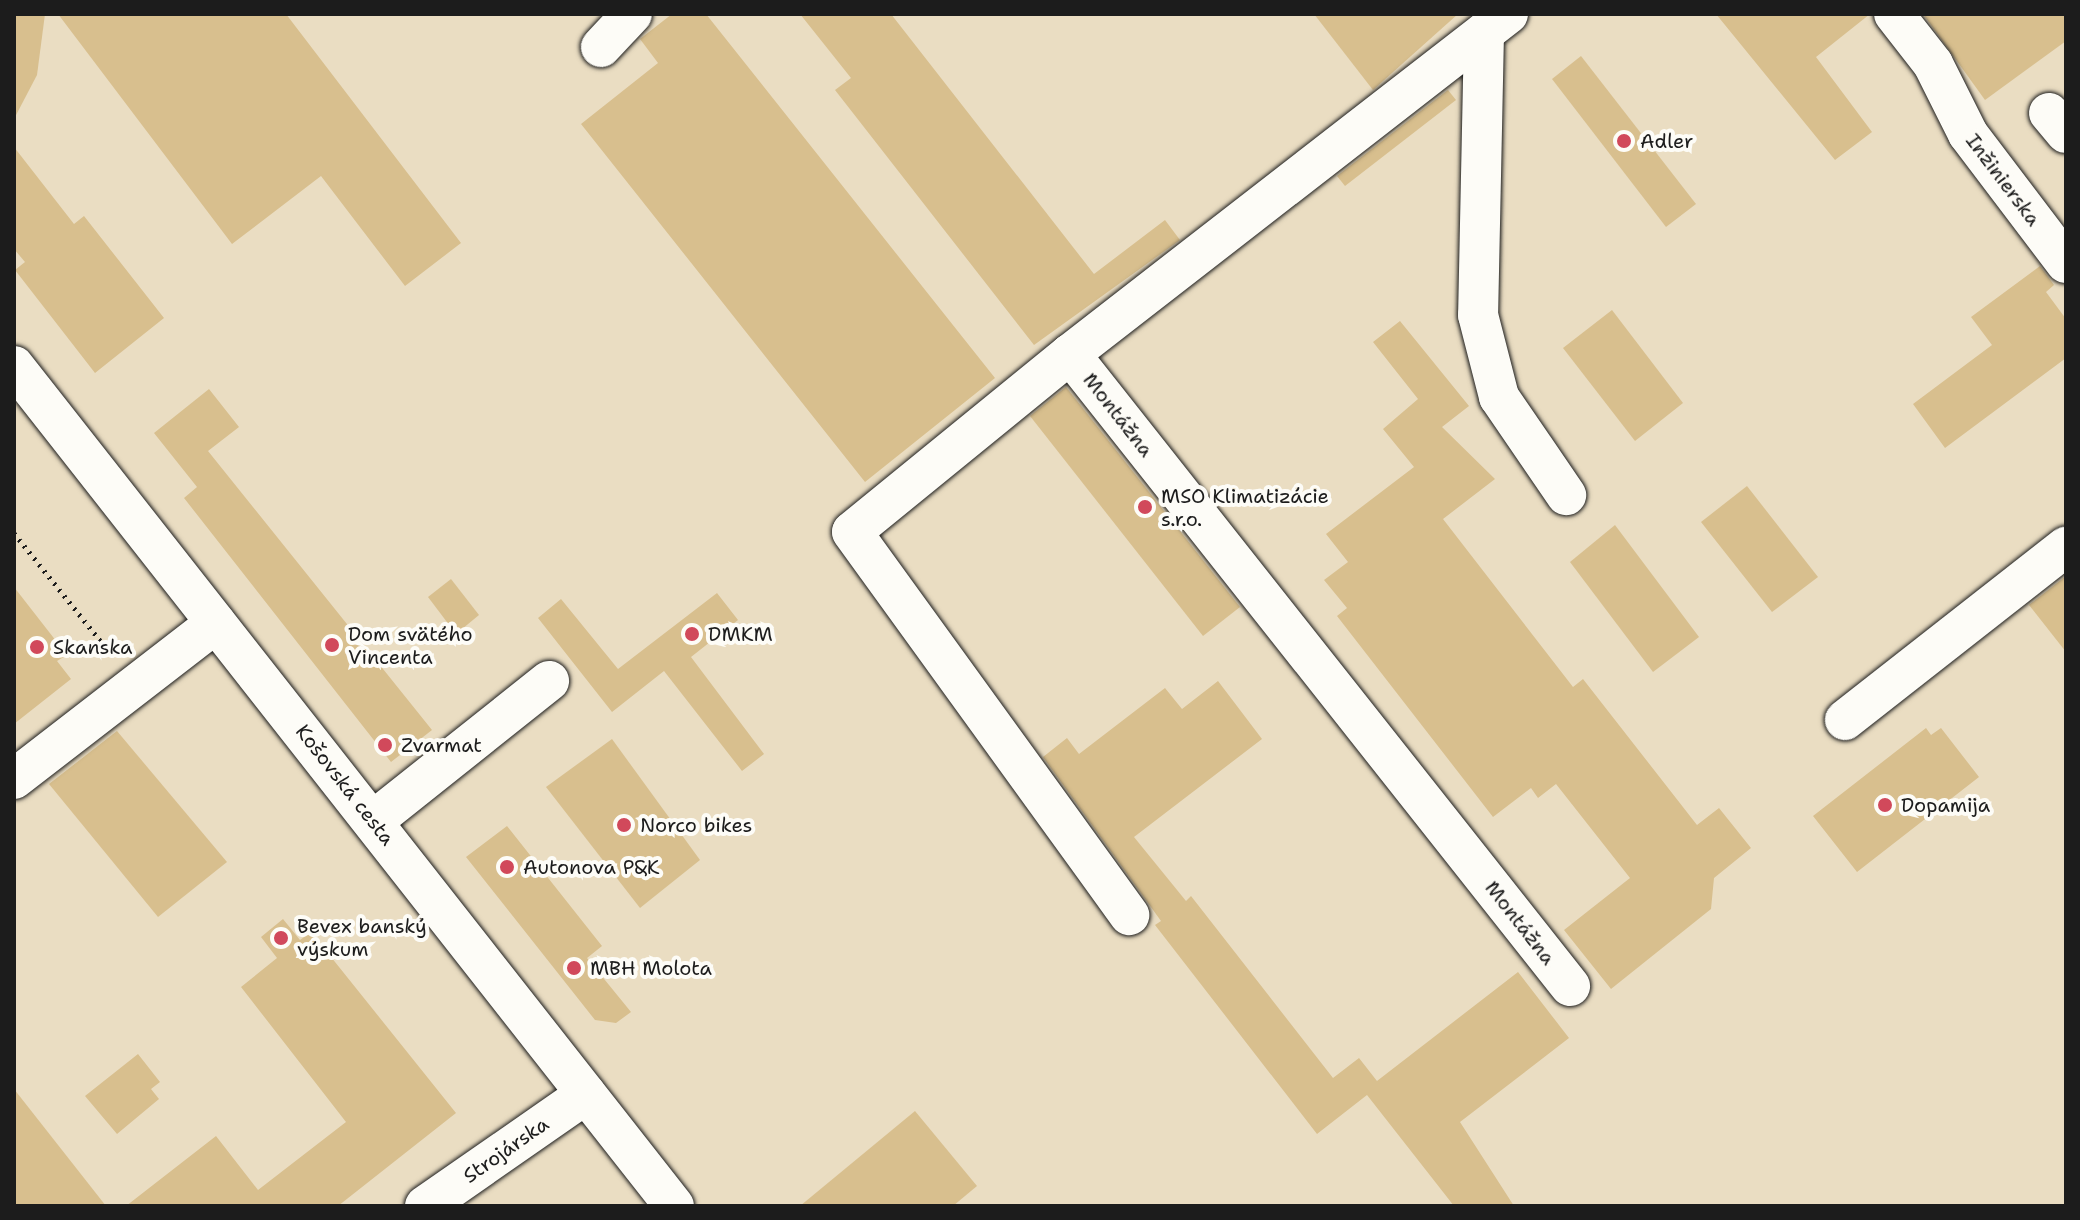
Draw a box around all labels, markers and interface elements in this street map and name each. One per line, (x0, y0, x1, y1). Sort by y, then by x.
place label: Adler (1640, 129, 1693, 153)
street label: Inžinierska (1961, 129, 2045, 231)
marker: Adler (1615, 132, 1633, 150)
street label: Montážna (1078, 368, 1158, 462)
place label: MSO Klimatizácie s.r.o. (1161, 484, 1329, 531)
marker: MSO Klimatizácie s.r.o. (1136, 498, 1154, 516)
place label: Dom svätého Vincenta (348, 622, 473, 669)
place label: DMKM (708, 622, 773, 646)
marker: DMKM (683, 625, 701, 643)
place label: Skanska (53, 635, 132, 659)
marker: Dom svätého Vincenta (323, 636, 341, 654)
marker: Skanska (28, 638, 46, 656)
street label: Košovská cesta (290, 720, 400, 850)
place label: Zvarmat (401, 733, 482, 757)
marker: Zvarmat (376, 736, 394, 754)
place label: Dopamija (1901, 793, 1990, 817)
marker: Dopamija (1876, 796, 1894, 814)
place label: Norco bikes (640, 813, 752, 837)
marker: Norco bikes (615, 816, 633, 834)
place label: Autonova P&K (523, 855, 660, 879)
marker: Autonova P&K (498, 858, 516, 876)
street label: Montážna (1480, 876, 1560, 970)
place label: Bevex banský výskum (297, 914, 427, 961)
marker: Bevex banský výskum (272, 929, 290, 947)
place label: MBH Molota (590, 956, 712, 980)
marker: MBH Molota (565, 959, 583, 977)
street label: Strojárska (459, 1112, 553, 1188)

